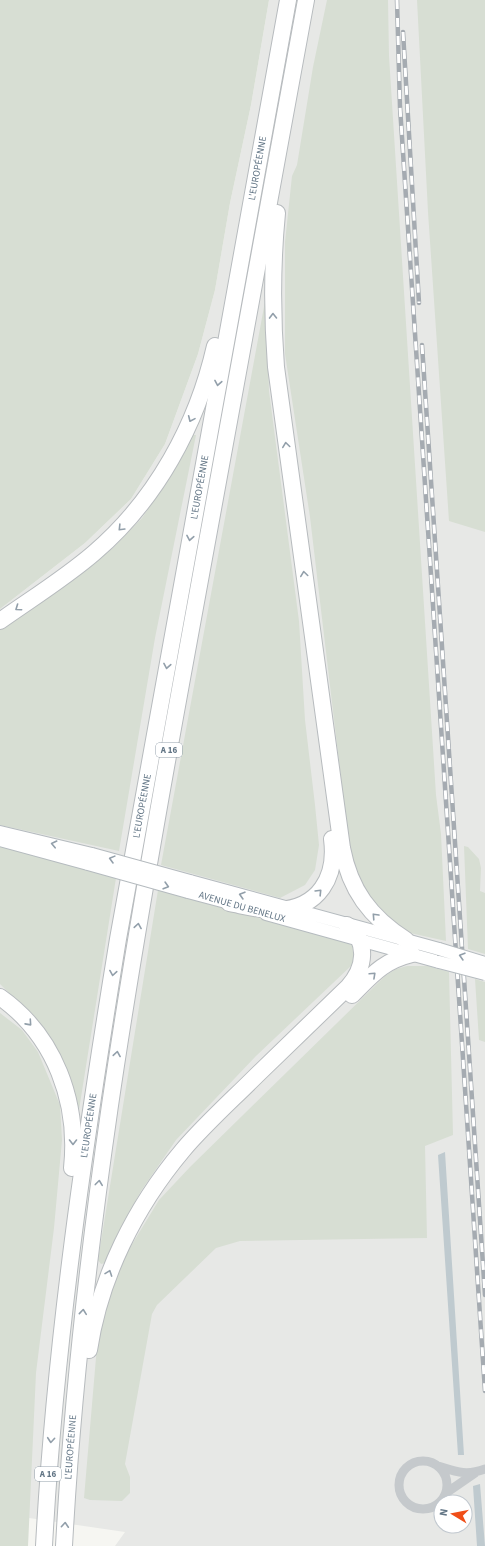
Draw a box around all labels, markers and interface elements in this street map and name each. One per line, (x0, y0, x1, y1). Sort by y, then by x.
street label: L'EUROPÉENNE (245, 135, 270, 202)
one-way arrow (269, 313, 278, 319)
one-way arrow (215, 380, 223, 386)
one-way arrow (188, 415, 196, 423)
one-way arrow (282, 442, 291, 448)
street label: L'EUROPÉENNE (187, 454, 212, 520)
one-way arrow (118, 523, 125, 531)
one-way arrow (187, 535, 195, 541)
one-way arrow (300, 571, 309, 577)
one-way arrow (16, 603, 23, 610)
one-way arrow (164, 663, 172, 669)
road number: A 16 (156, 743, 182, 757)
street label: L'EUROPÉENNE (129, 773, 155, 839)
one-way arrow (51, 840, 58, 849)
one-way arrow (108, 855, 115, 864)
one-way arrow (162, 881, 169, 890)
street label: AVENUE DU BENELUX (197, 888, 287, 926)
one-way arrow (314, 890, 321, 897)
one-way arrow (239, 891, 246, 900)
one-way arrow (373, 913, 380, 921)
one-way arrow (133, 923, 141, 929)
one-way arrow (459, 952, 466, 961)
one-way arrow (109, 970, 117, 976)
one-way arrow (368, 972, 376, 979)
one-way arrow (24, 1018, 32, 1026)
one-way arrow (112, 1051, 121, 1057)
street label: L'EUROPÉENNE (77, 1092, 100, 1159)
one-way arrow (69, 1139, 77, 1145)
one-way arrow (94, 1180, 103, 1186)
one-way arrow (104, 1270, 112, 1277)
one-way arrow (78, 1309, 87, 1315)
street label: L'EUROPÉENNE (61, 1414, 80, 1480)
one-way arrow (46, 1437, 55, 1443)
road number: A 16 (35, 1467, 61, 1481)
north arrow (433, 1494, 473, 1534)
text: N (436, 1507, 452, 1517)
one-way arrow (61, 1522, 70, 1528)

